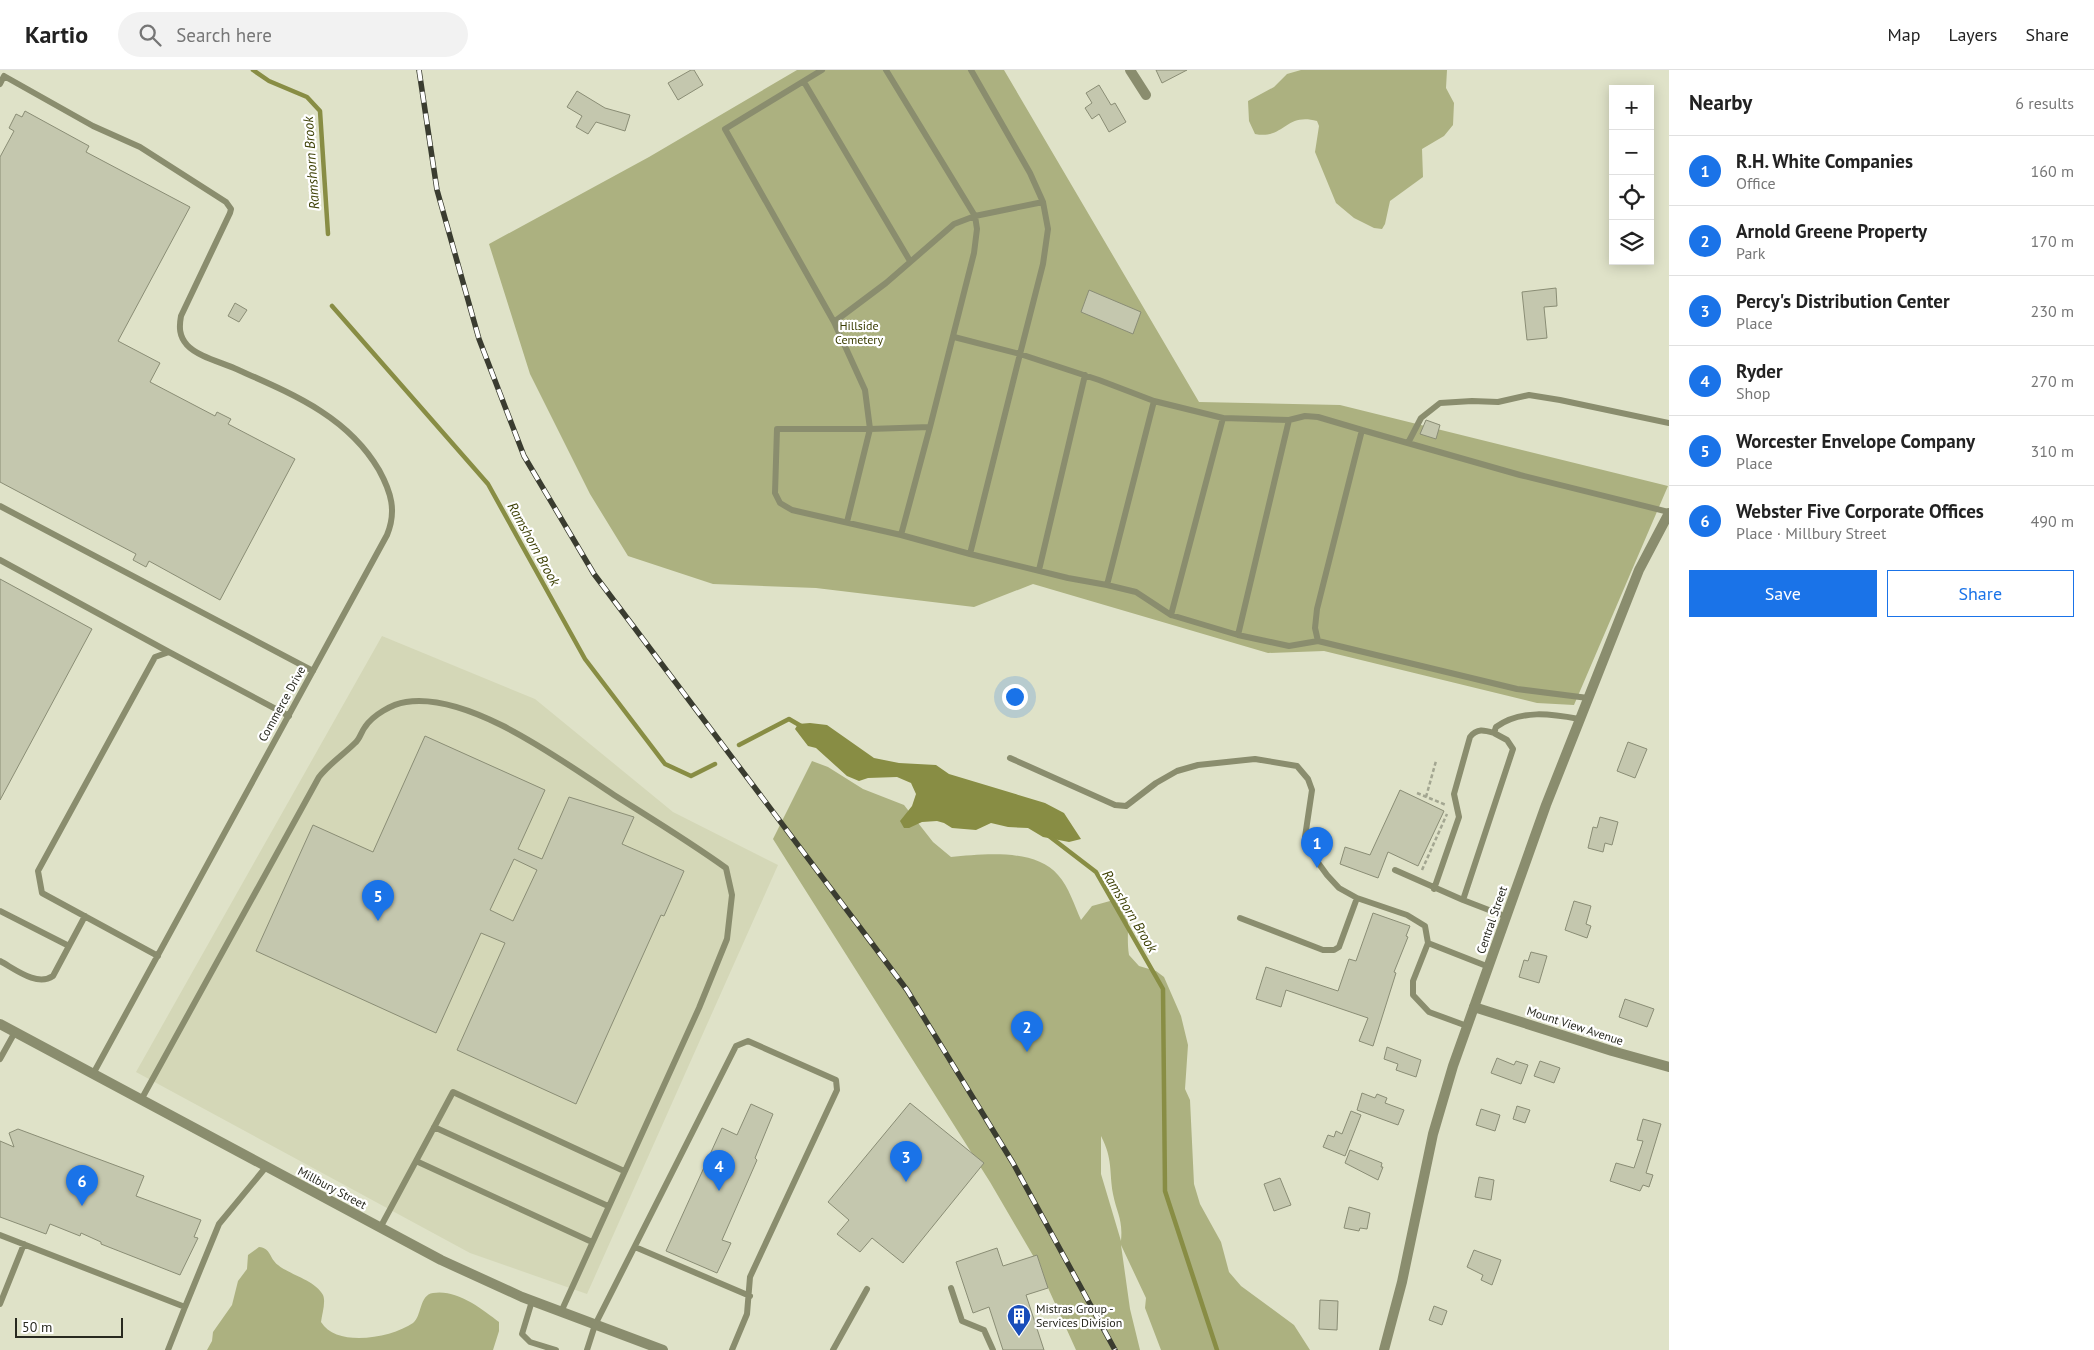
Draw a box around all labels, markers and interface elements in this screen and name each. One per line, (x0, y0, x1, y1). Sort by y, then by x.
search box (118, 12, 468, 57)
text: Kartio (25, 19, 88, 50)
icon: search (136, 21, 164, 49)
text: Search here (176, 23, 272, 47)
text: Map (1888, 23, 1920, 46)
text: Layers (1948, 23, 1997, 46)
text: Share (2025, 23, 2069, 46)
map controls (1609, 85, 1654, 265)
button: + (1609, 85, 1654, 130)
text: Nearby (1689, 89, 1752, 116)
text: 6 results (2015, 93, 2074, 113)
water label: Ramshorn Brook (299, 115, 323, 210)
button: − (1609, 130, 1654, 175)
text: R.H. White Companies (1736, 149, 1913, 173)
text: 1 (1700, 161, 1710, 181)
text: 160 m (2031, 161, 2074, 181)
text: Office (1736, 173, 1776, 193)
button: locate (1609, 175, 1654, 220)
text: Arnold Greene Property (1736, 219, 1927, 243)
button: layers (1609, 220, 1654, 265)
text: 2 (1700, 231, 1710, 251)
text: 170 m (2031, 231, 2074, 251)
text: Park (1736, 243, 1765, 263)
text: Percy's Distribution Center (1736, 289, 1950, 313)
text: 3 (1700, 301, 1710, 321)
text: 230 m (2031, 301, 2074, 321)
text: Place (1736, 313, 1773, 333)
park label: Hillside Cemetery (835, 318, 883, 347)
text: Ryder (1736, 359, 1783, 383)
text: 4 (1700, 371, 1710, 391)
text: 270 m (2031, 371, 2074, 391)
text: Shop (1736, 383, 1770, 403)
text: Worcester Envelope Company (1736, 429, 1975, 453)
text: 5 (1700, 441, 1710, 461)
text: 310 m (2031, 441, 2074, 461)
text: Place (1736, 453, 1773, 473)
water label: Ramshorn Brook (504, 499, 565, 590)
text: Webster Five Corporate Offices (1736, 499, 1984, 523)
text: 6 (1700, 511, 1710, 531)
text: 490 m (2031, 511, 2074, 531)
text: Place · Millbury Street (1736, 523, 1886, 543)
button: Save (1689, 570, 1877, 617)
button: Share (1887, 570, 2074, 617)
street label: Commerce Drive (255, 663, 308, 744)
your location (1002, 684, 1028, 710)
pin: 1 (1301, 827, 1333, 868)
water label: Ramshorn Brook (1098, 866, 1162, 956)
pin: 5 (362, 880, 394, 921)
street label: Central Street (1473, 884, 1510, 956)
street label: Mount View Avenue (1525, 1003, 1625, 1048)
pin: 2 (1011, 1011, 1043, 1052)
pin: 3 (890, 1141, 922, 1182)
pin: 4 (703, 1150, 735, 1191)
street label: Millbury Street (295, 1163, 369, 1212)
pin: 6 (66, 1165, 98, 1206)
place label: Mistras Group - Services Division (1036, 1301, 1122, 1330)
building icon: Mistras Group - Services Division (1006, 1303, 1032, 1337)
scale bar (15, 1315, 122, 1338)
text: 50 m (22, 1318, 52, 1336)

